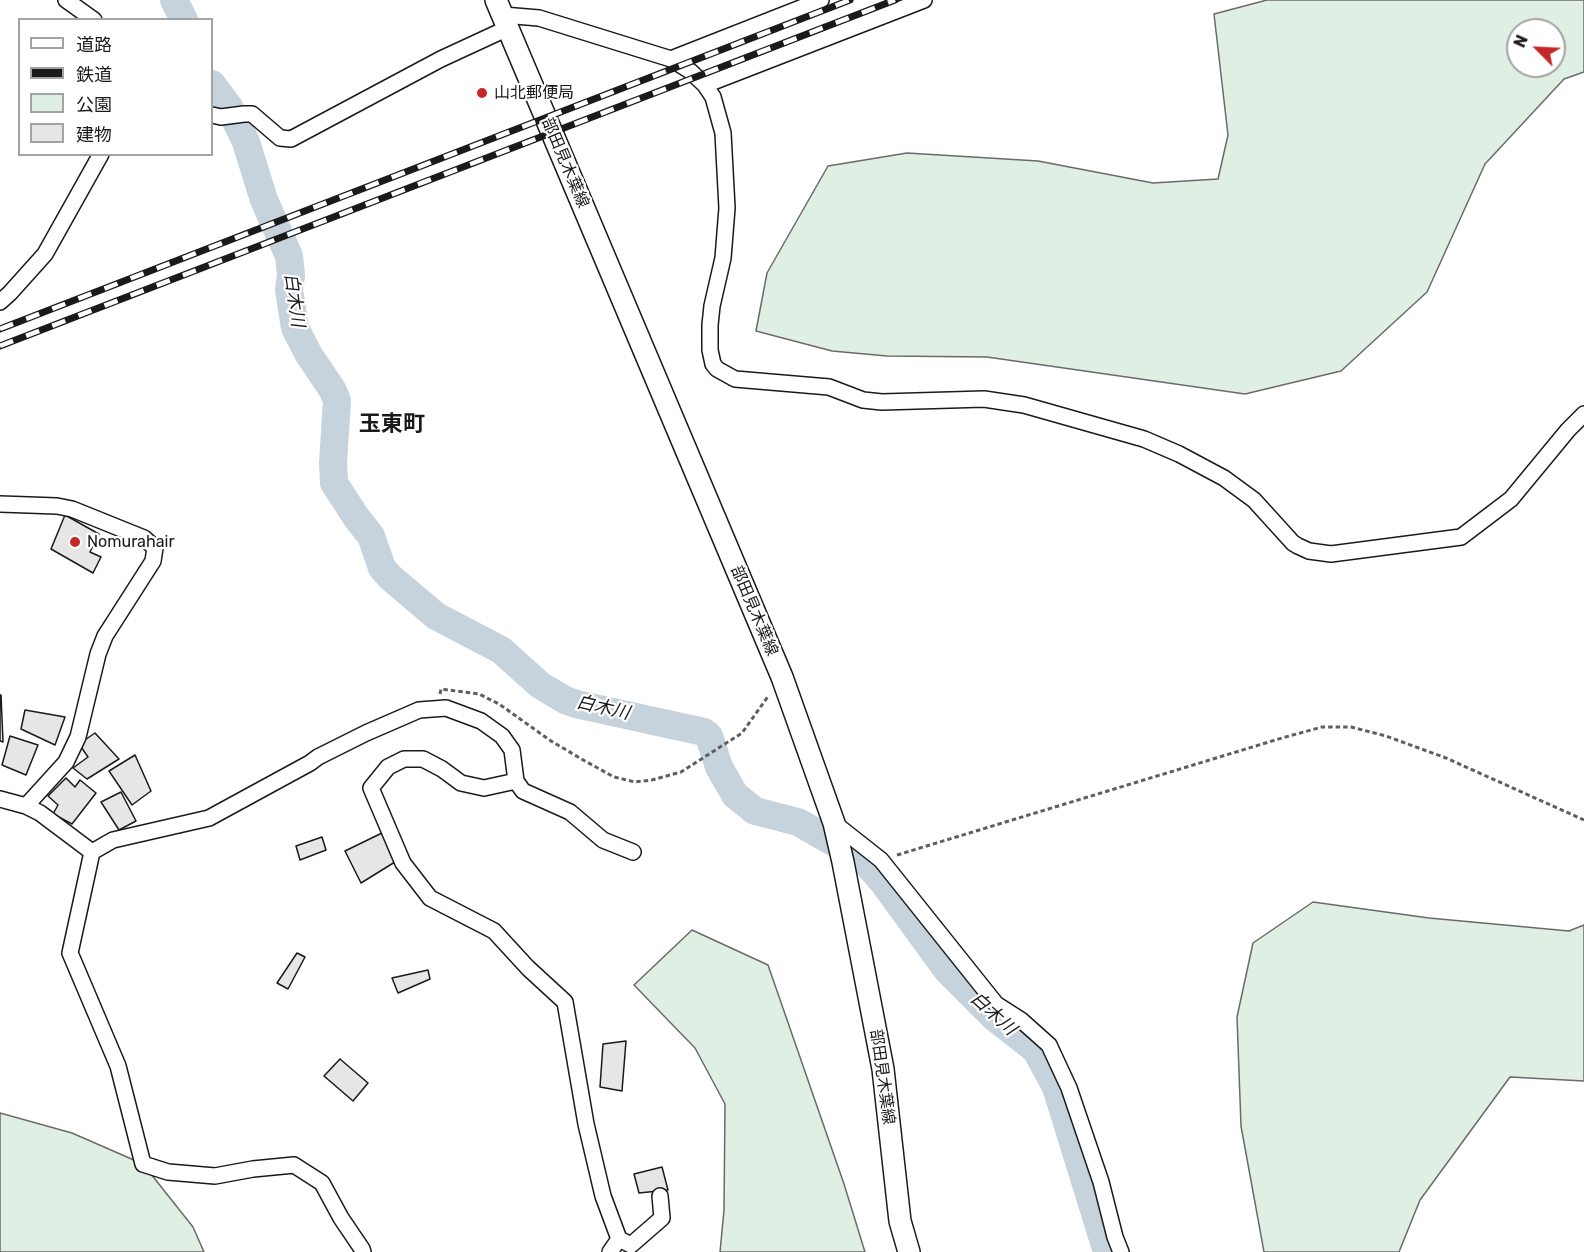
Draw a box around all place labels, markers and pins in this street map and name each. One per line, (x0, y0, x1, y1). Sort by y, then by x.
place label: 山北郵便局 (494, 83, 574, 103)
marker: 山北郵便局 (475, 86, 489, 100)
place label: Nomurahair (87, 532, 174, 552)
marker: Nomurahair (68, 535, 82, 549)

